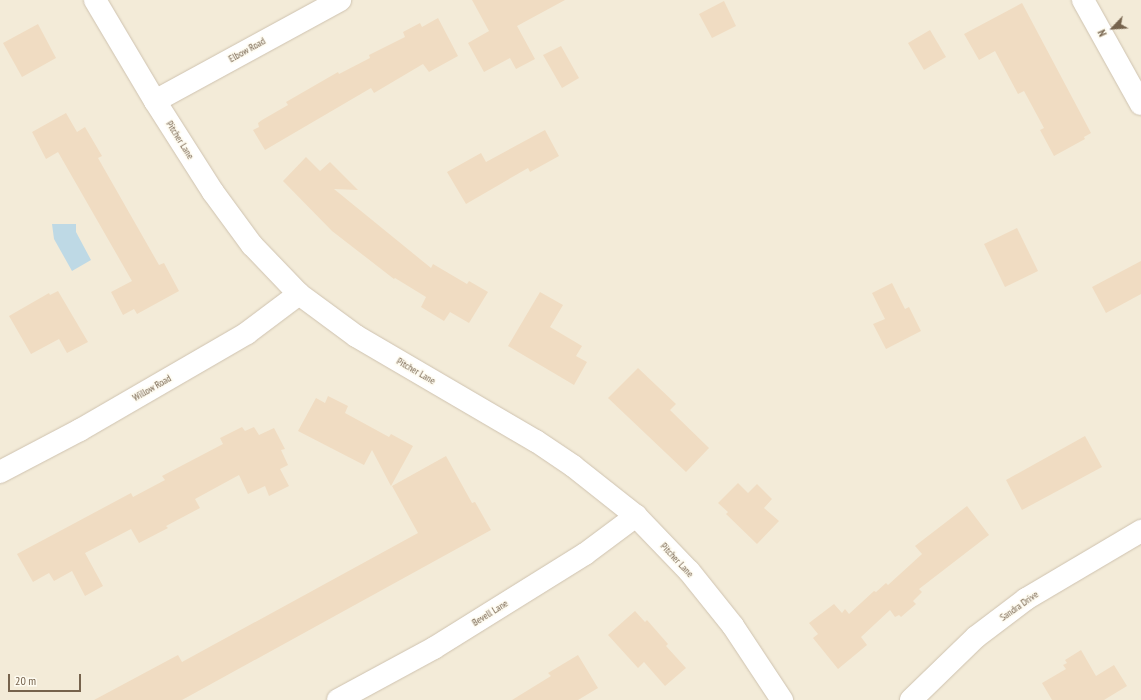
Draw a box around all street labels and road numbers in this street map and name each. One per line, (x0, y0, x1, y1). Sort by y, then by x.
street label: Elbow Road (226, 35, 268, 65)
street label: Pitcher Lane (164, 119, 196, 161)
street label: Pitcher Lane (394, 355, 438, 387)
street label: Willow Road (130, 372, 174, 404)
street label: Pitcher Lane (658, 540, 696, 580)
street label: Sandra Drive (998, 588, 1040, 624)
street label: Bevell Lane (470, 597, 510, 629)

